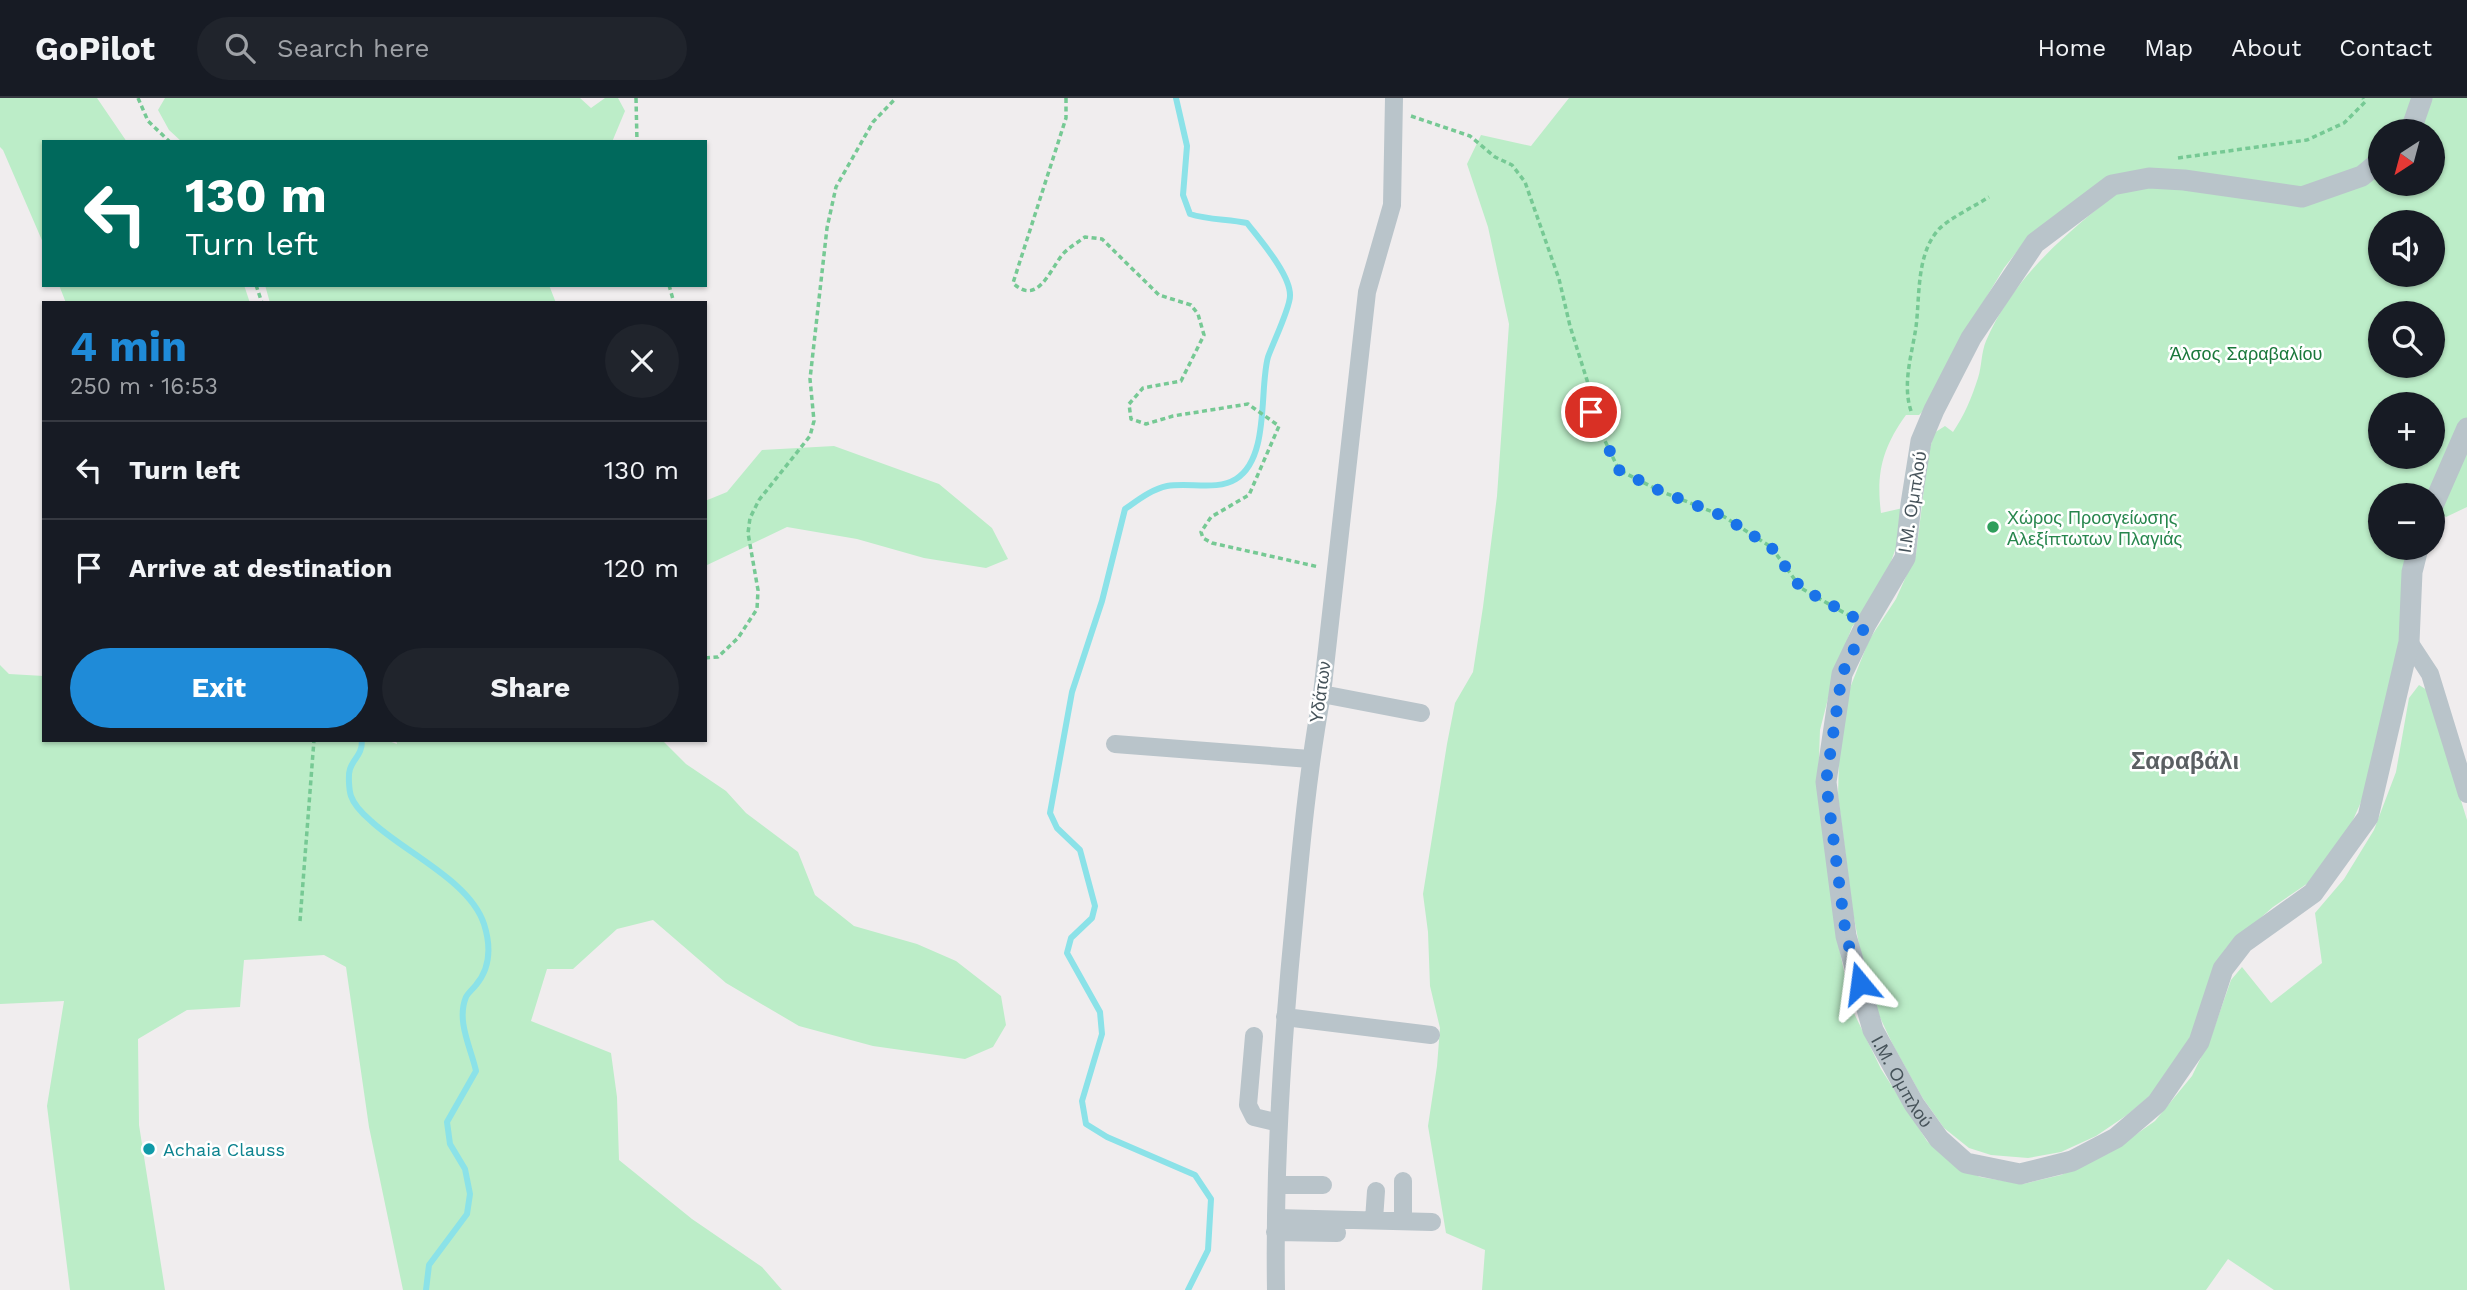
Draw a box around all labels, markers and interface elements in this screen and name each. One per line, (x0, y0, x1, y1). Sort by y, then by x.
search box (197, 17, 687, 80)
text: GoPilot (35, 29, 155, 68)
icon: search (221, 29, 259, 67)
text: Search here (277, 33, 429, 63)
text: Home (2038, 34, 2106, 62)
text: Map (2144, 34, 2193, 62)
text: About (2231, 34, 2301, 62)
text: Contact (2339, 34, 2432, 62)
north arrow (2368, 119, 2445, 196)
map controls (2368, 119, 2445, 560)
text: 130 m (185, 166, 327, 224)
icon: left (70, 168, 161, 259)
button: sound (2368, 210, 2445, 287)
text: Turn left (185, 225, 318, 263)
button: search (2368, 301, 2445, 378)
text: 4 min (70, 322, 187, 371)
button: close (605, 324, 679, 398)
park label: Άλσος Σαραβαλίου (2170, 343, 2322, 364)
text: 250 m · 16:53 (70, 373, 218, 400)
pin (1561, 382, 1621, 442)
button: + (2368, 392, 2445, 469)
icon: arrive (1572, 393, 1610, 431)
street label: Ι.Μ. Ομπλού (1894, 450, 1930, 554)
icon: left (70, 451, 108, 489)
text: Turn left (129, 455, 240, 485)
text: 130 m (604, 455, 679, 485)
button: − (2368, 483, 2445, 560)
place label: Χώρος Προσγείωσης Αλεξίπτωτων Πλαγιάς (2007, 507, 2183, 549)
marker: Χώρος Προσγείωσης Αλεξίπτωτων Πλαγιάς (1985, 519, 2001, 535)
icon: arrive (70, 549, 108, 587)
text: Arrive at destination (129, 553, 392, 583)
text: 120 m (604, 553, 679, 583)
button: Exit (70, 648, 368, 728)
button: Share (382, 648, 679, 728)
street label: Υδάτων (1305, 660, 1335, 724)
district label: Σαραβάλι (2131, 747, 2239, 775)
position arrow (1823, 946, 1897, 1020)
street label: Ι.Μ. Ομπλού (1868, 1032, 1938, 1131)
place label: Achaia Clauss (163, 1139, 285, 1160)
marker: Achaia Clauss (141, 1141, 157, 1157)

